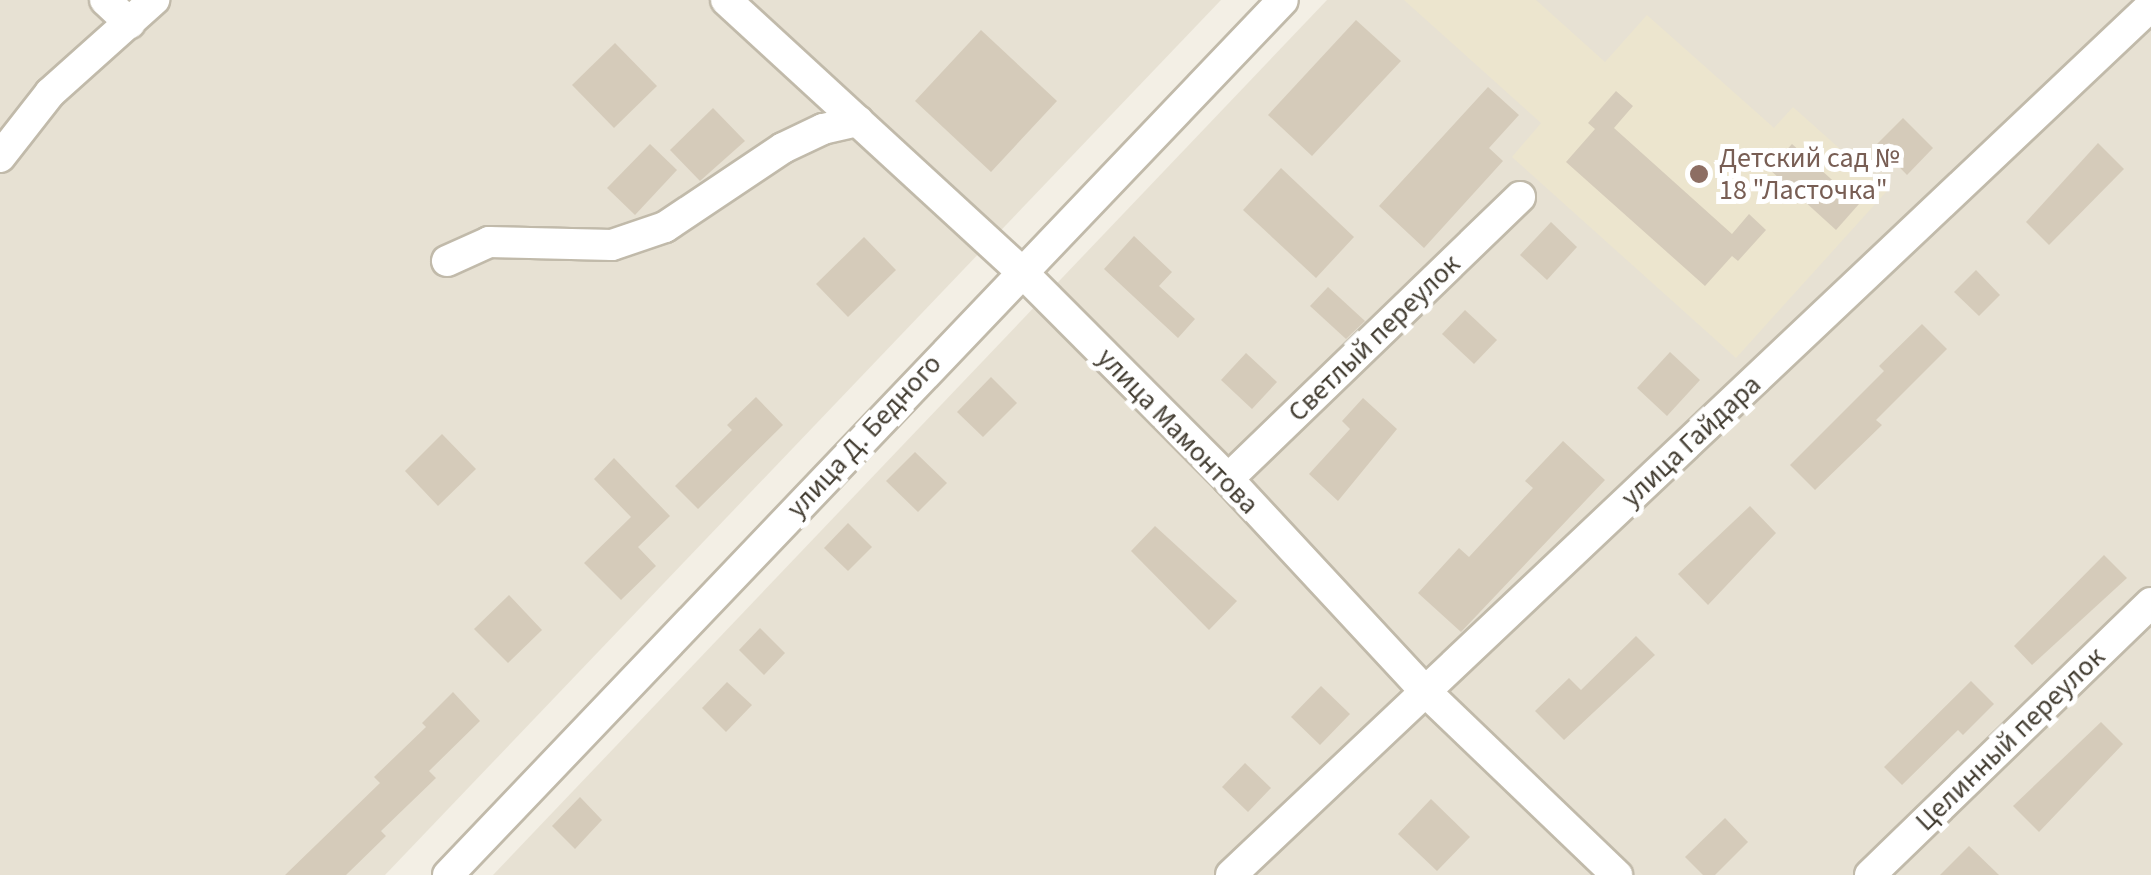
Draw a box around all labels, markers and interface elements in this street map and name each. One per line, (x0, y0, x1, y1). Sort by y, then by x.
place label: Детский сад № 18 "Ласточка" (1719, 141, 1899, 207)
marker: Детский сад № 18 "Ласточка" (1688, 163, 1710, 185)
street label: Светлый переулок (1281, 247, 1467, 429)
street label: улица Мамонтова (1090, 341, 1266, 521)
street label: улица Д. Бедного (780, 347, 948, 525)
street label: улица Гайдара (1614, 368, 1768, 514)
street label: Целинный переулок (1908, 640, 2112, 838)

